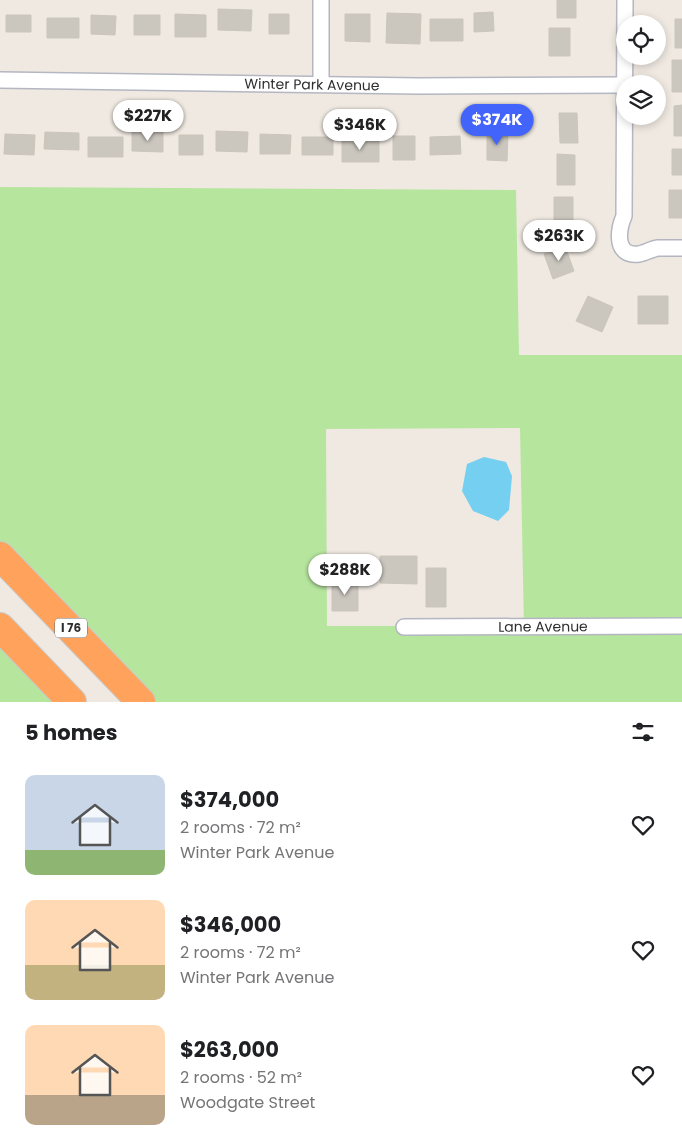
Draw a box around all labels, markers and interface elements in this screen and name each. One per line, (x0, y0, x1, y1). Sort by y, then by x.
map controls (616, 15, 666, 125)
button: locate (616, 15, 666, 65)
street label: Winter Park Avenue (244, 74, 380, 95)
button: layers (616, 75, 666, 125)
pin: $227K (113, 100, 183, 142)
text: $227K (124, 104, 172, 127)
pin: $374K (462, 104, 532, 146)
pin: $346K (325, 108, 395, 151)
text: $374K (472, 108, 522, 131)
text: $346K (334, 113, 386, 136)
pin: $263K (524, 220, 594, 262)
text: $263K (534, 224, 584, 247)
pin: $288K (310, 554, 380, 596)
text: $288K (319, 558, 371, 581)
street label: Lane Avenue (498, 616, 588, 637)
road number: I 76 (55, 618, 87, 638)
text: 5 homes (25, 718, 118, 747)
icon: filters (629, 718, 657, 746)
text: $374,000 (180, 785, 279, 814)
icon: home (65, 795, 125, 855)
icon: heart (629, 811, 657, 839)
text: 2 rooms · 72 m² (180, 816, 301, 839)
text: Winter Park Avenue (180, 841, 334, 864)
text: $346,000 (180, 910, 281, 939)
icon: home (65, 920, 125, 980)
icon: heart (629, 936, 657, 964)
text: 2 rooms · 72 m² (180, 941, 301, 964)
text: Winter Park Avenue (180, 966, 334, 989)
text: $263,000 (180, 1035, 279, 1064)
icon: home (65, 1045, 125, 1105)
icon: heart (629, 1061, 657, 1089)
text: 2 rooms · 52 m² (180, 1066, 302, 1089)
text: Woodgate Street (180, 1091, 315, 1114)

